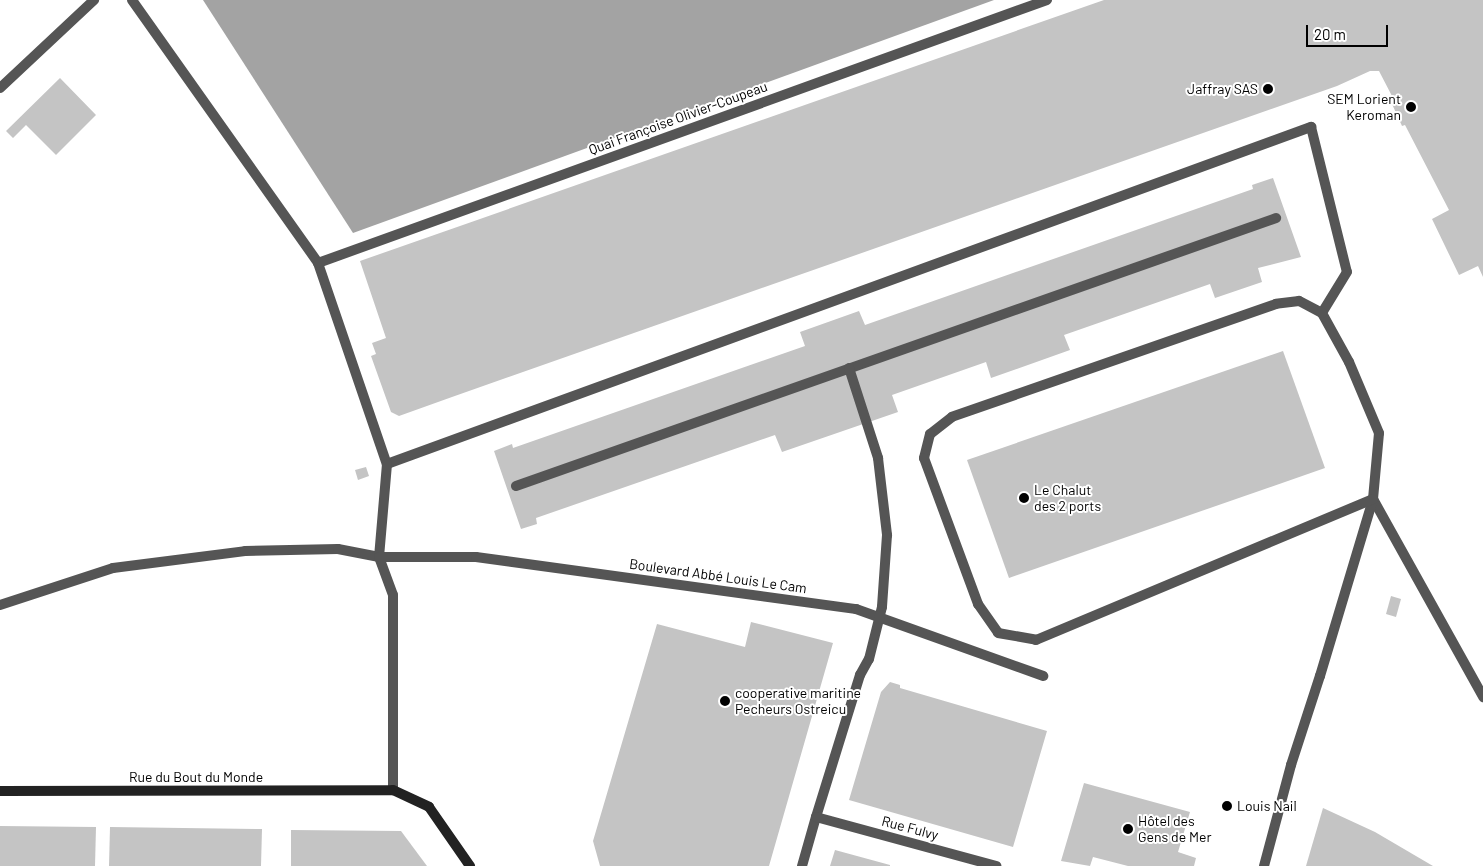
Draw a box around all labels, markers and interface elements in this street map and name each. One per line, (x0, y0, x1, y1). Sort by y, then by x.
scale bar (1308, 15, 1390, 47)
text: 20 m (1314, 25, 1346, 43)
street label: Quai Françoise Olivier-Coupeau (586, 78, 770, 158)
place label: Jaffray SAS (1187, 81, 1258, 97)
marker: Jaffray SAS (1262, 83, 1274, 95)
place label: SEM Lorient Keroman (1327, 91, 1401, 124)
marker: SEM Lorient Keroman (1405, 101, 1417, 113)
place label: Le Chalut des 2 ports (1034, 482, 1101, 514)
marker: Le Chalut des 2 ports (1018, 492, 1030, 504)
street label: Boulevard Abbé Louis Le Cam (628, 555, 808, 597)
place label: cooperative maritine Pecheurs Ostreicu (735, 685, 861, 718)
marker: cooperative maritine Pecheurs Ostreicu (719, 695, 731, 707)
street label: Rue du Bout du Monde (129, 769, 263, 785)
place label: Louis Nail (1237, 798, 1297, 814)
marker: Louis Nail (1221, 800, 1233, 812)
street label: Rue Fulvy (880, 812, 940, 844)
place label: Hôtel des Gens de Mer (1138, 813, 1212, 846)
marker: Hôtel des Gens de Mer (1122, 823, 1134, 835)

